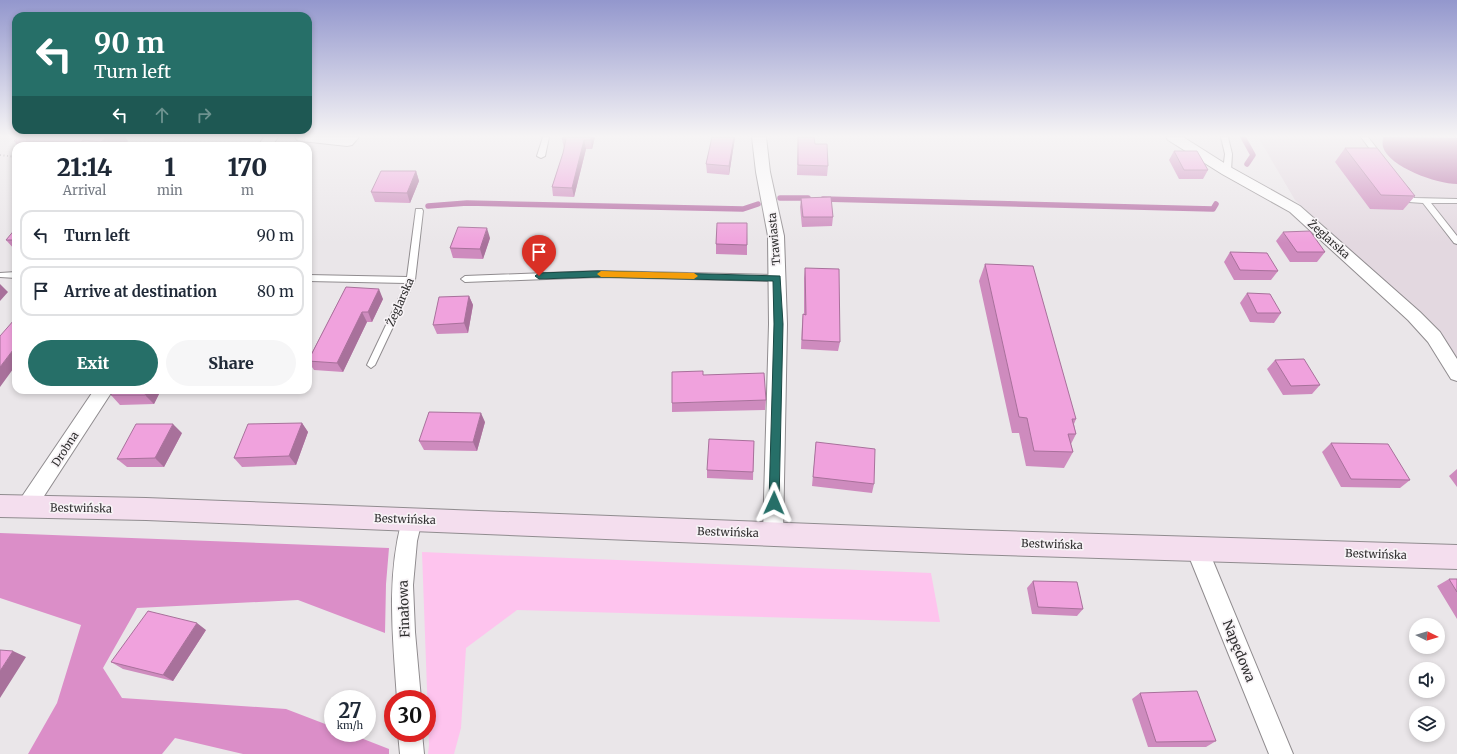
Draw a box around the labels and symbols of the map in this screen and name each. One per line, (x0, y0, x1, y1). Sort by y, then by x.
street label: Trawiasta (765, 212, 783, 266)
street label: Żeglarska (1305, 216, 1353, 262)
pin (522, 235, 556, 276)
street label: Żeglarska (383, 275, 417, 328)
street label: Drobna (48, 429, 82, 469)
position arrow (753, 482, 795, 524)
street label: Bestwińska (50, 500, 112, 516)
street label: Bestwińska (374, 511, 436, 527)
street label: Bestwińska (697, 524, 759, 540)
street label: Bestwińska (1021, 536, 1083, 552)
street label: Bestwińska (1345, 546, 1407, 562)
street label: Finałowa (394, 580, 413, 638)
street label: Napędowa (1219, 617, 1259, 685)
north arrow (1409, 618, 1445, 654)
speed limit sign: 30 (384, 690, 436, 742)

